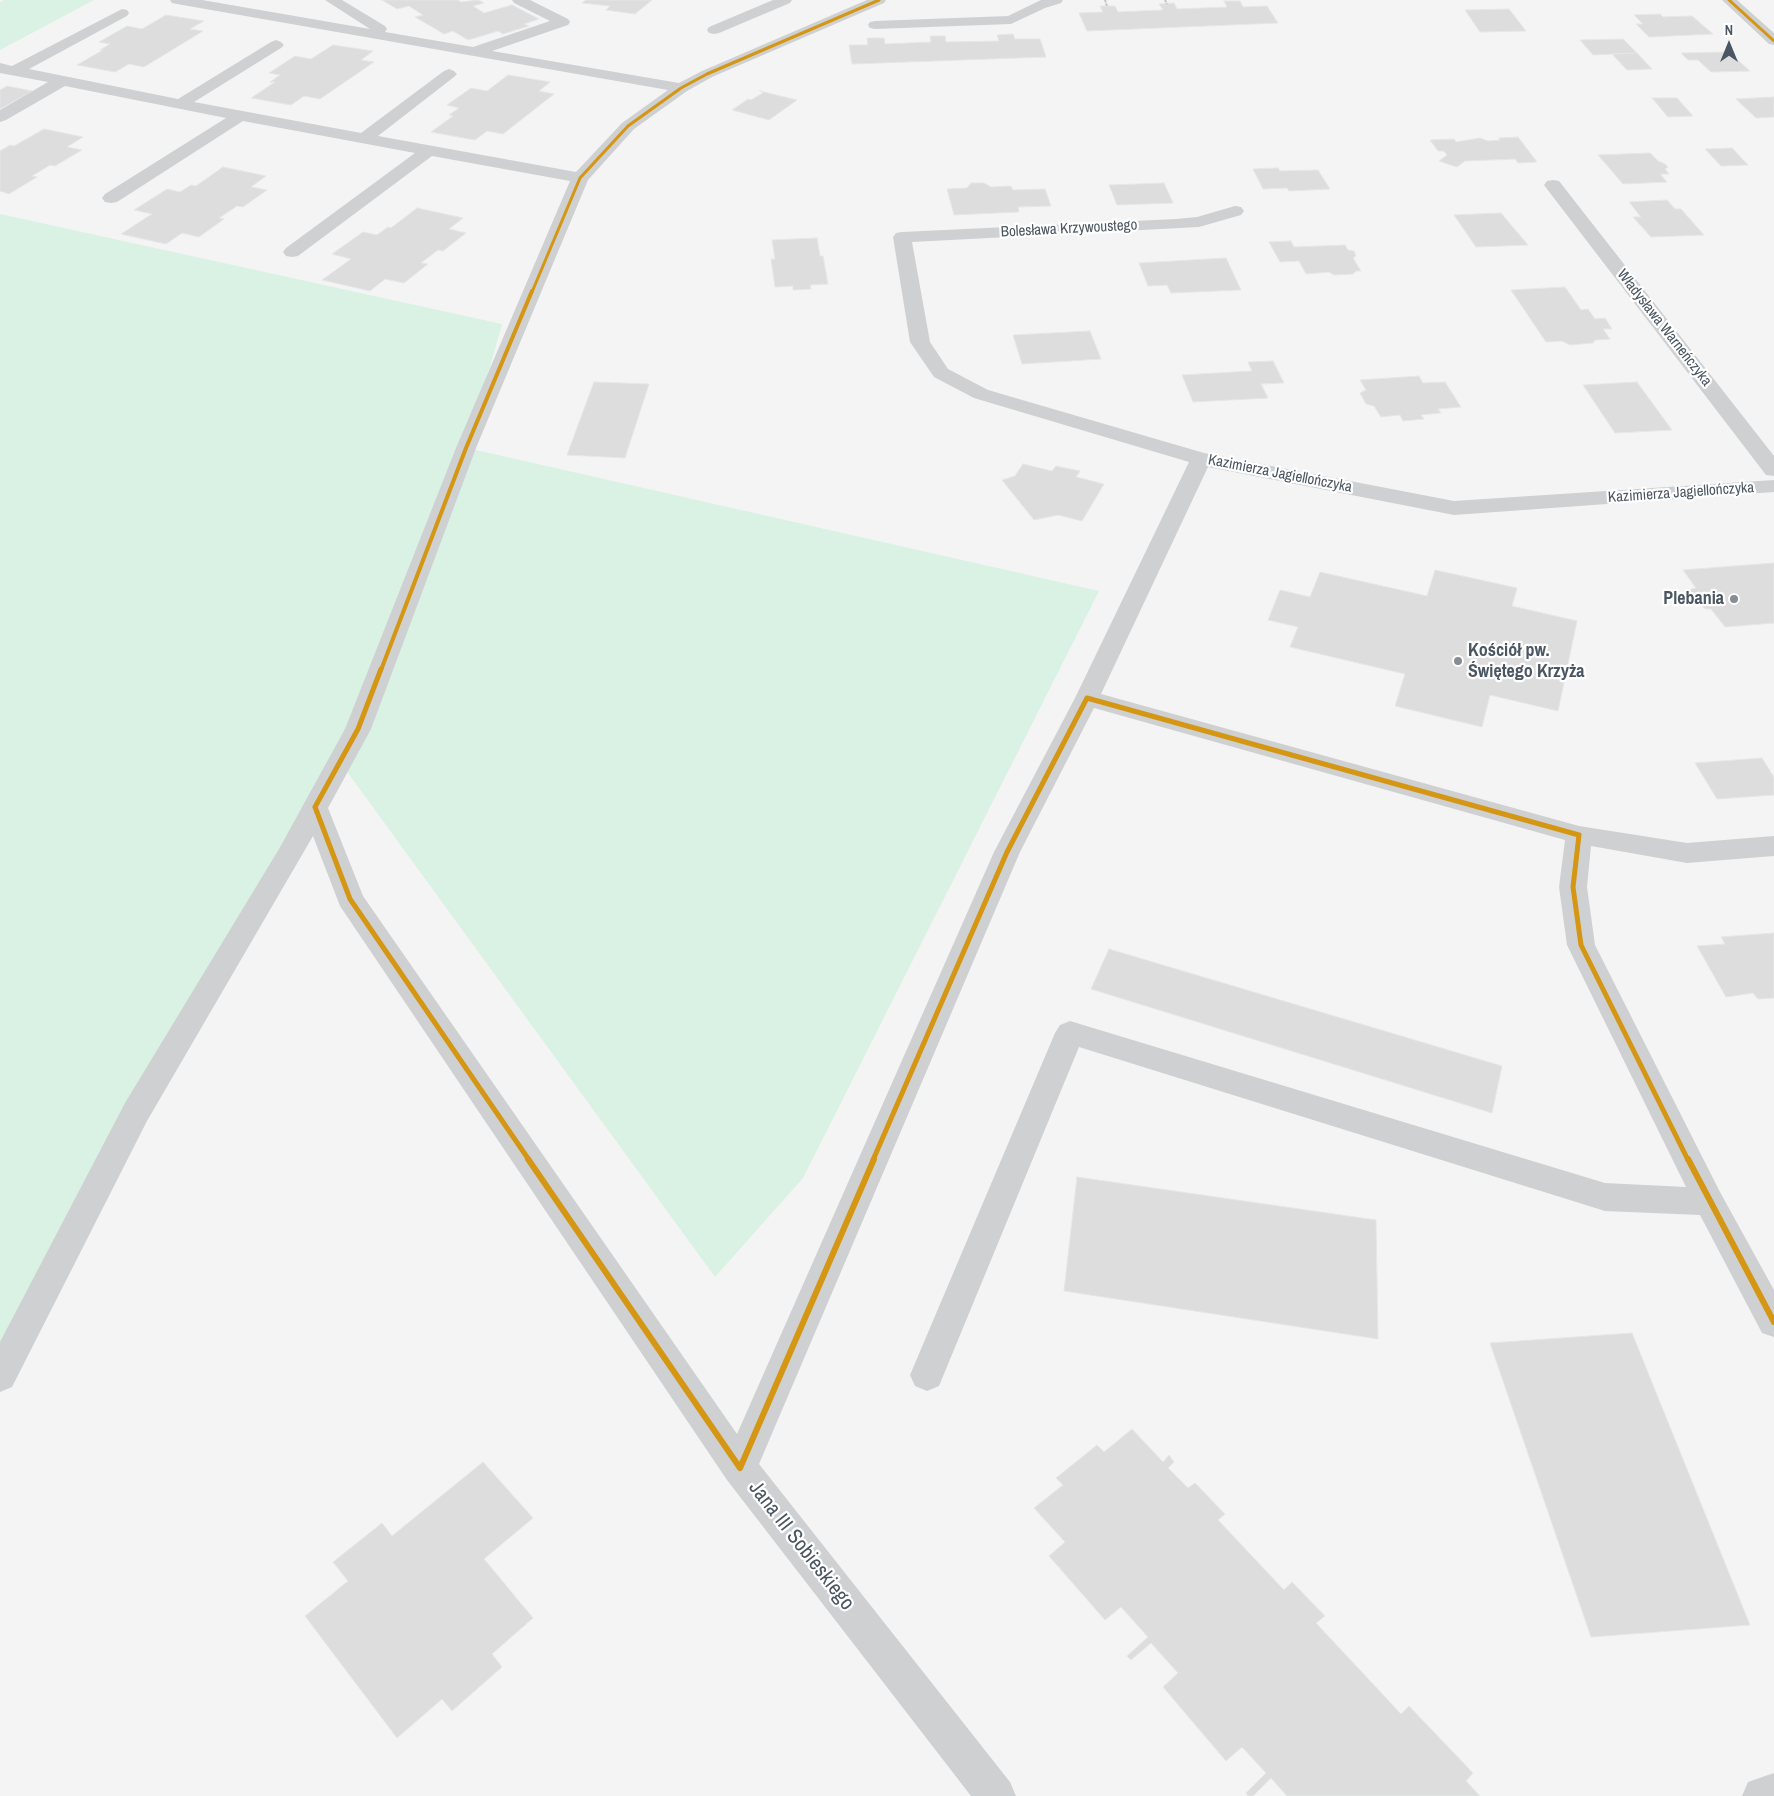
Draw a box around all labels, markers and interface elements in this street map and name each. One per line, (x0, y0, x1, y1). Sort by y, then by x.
north arrow (1704, 20, 1754, 70)
text: N (1725, 21, 1733, 39)
street label: Bolesława Krzywoustego (1000, 216, 1138, 242)
street label: Władysława Warneńczyka (1613, 266, 1715, 390)
street label: Kazimierza Jagiellończyka (1206, 451, 1354, 497)
street label: Kazimierza Jagiellończyka (1607, 479, 1755, 507)
place label: Plebania (1663, 588, 1724, 610)
marker: Plebania (1728, 593, 1740, 605)
place label: Kościół pw. Świętego Krzyża (1468, 640, 1584, 682)
marker: Kościół pw. Świętego Krzyża (1452, 655, 1464, 667)
street label: Jana III Sobieskiego (743, 1476, 859, 1616)

